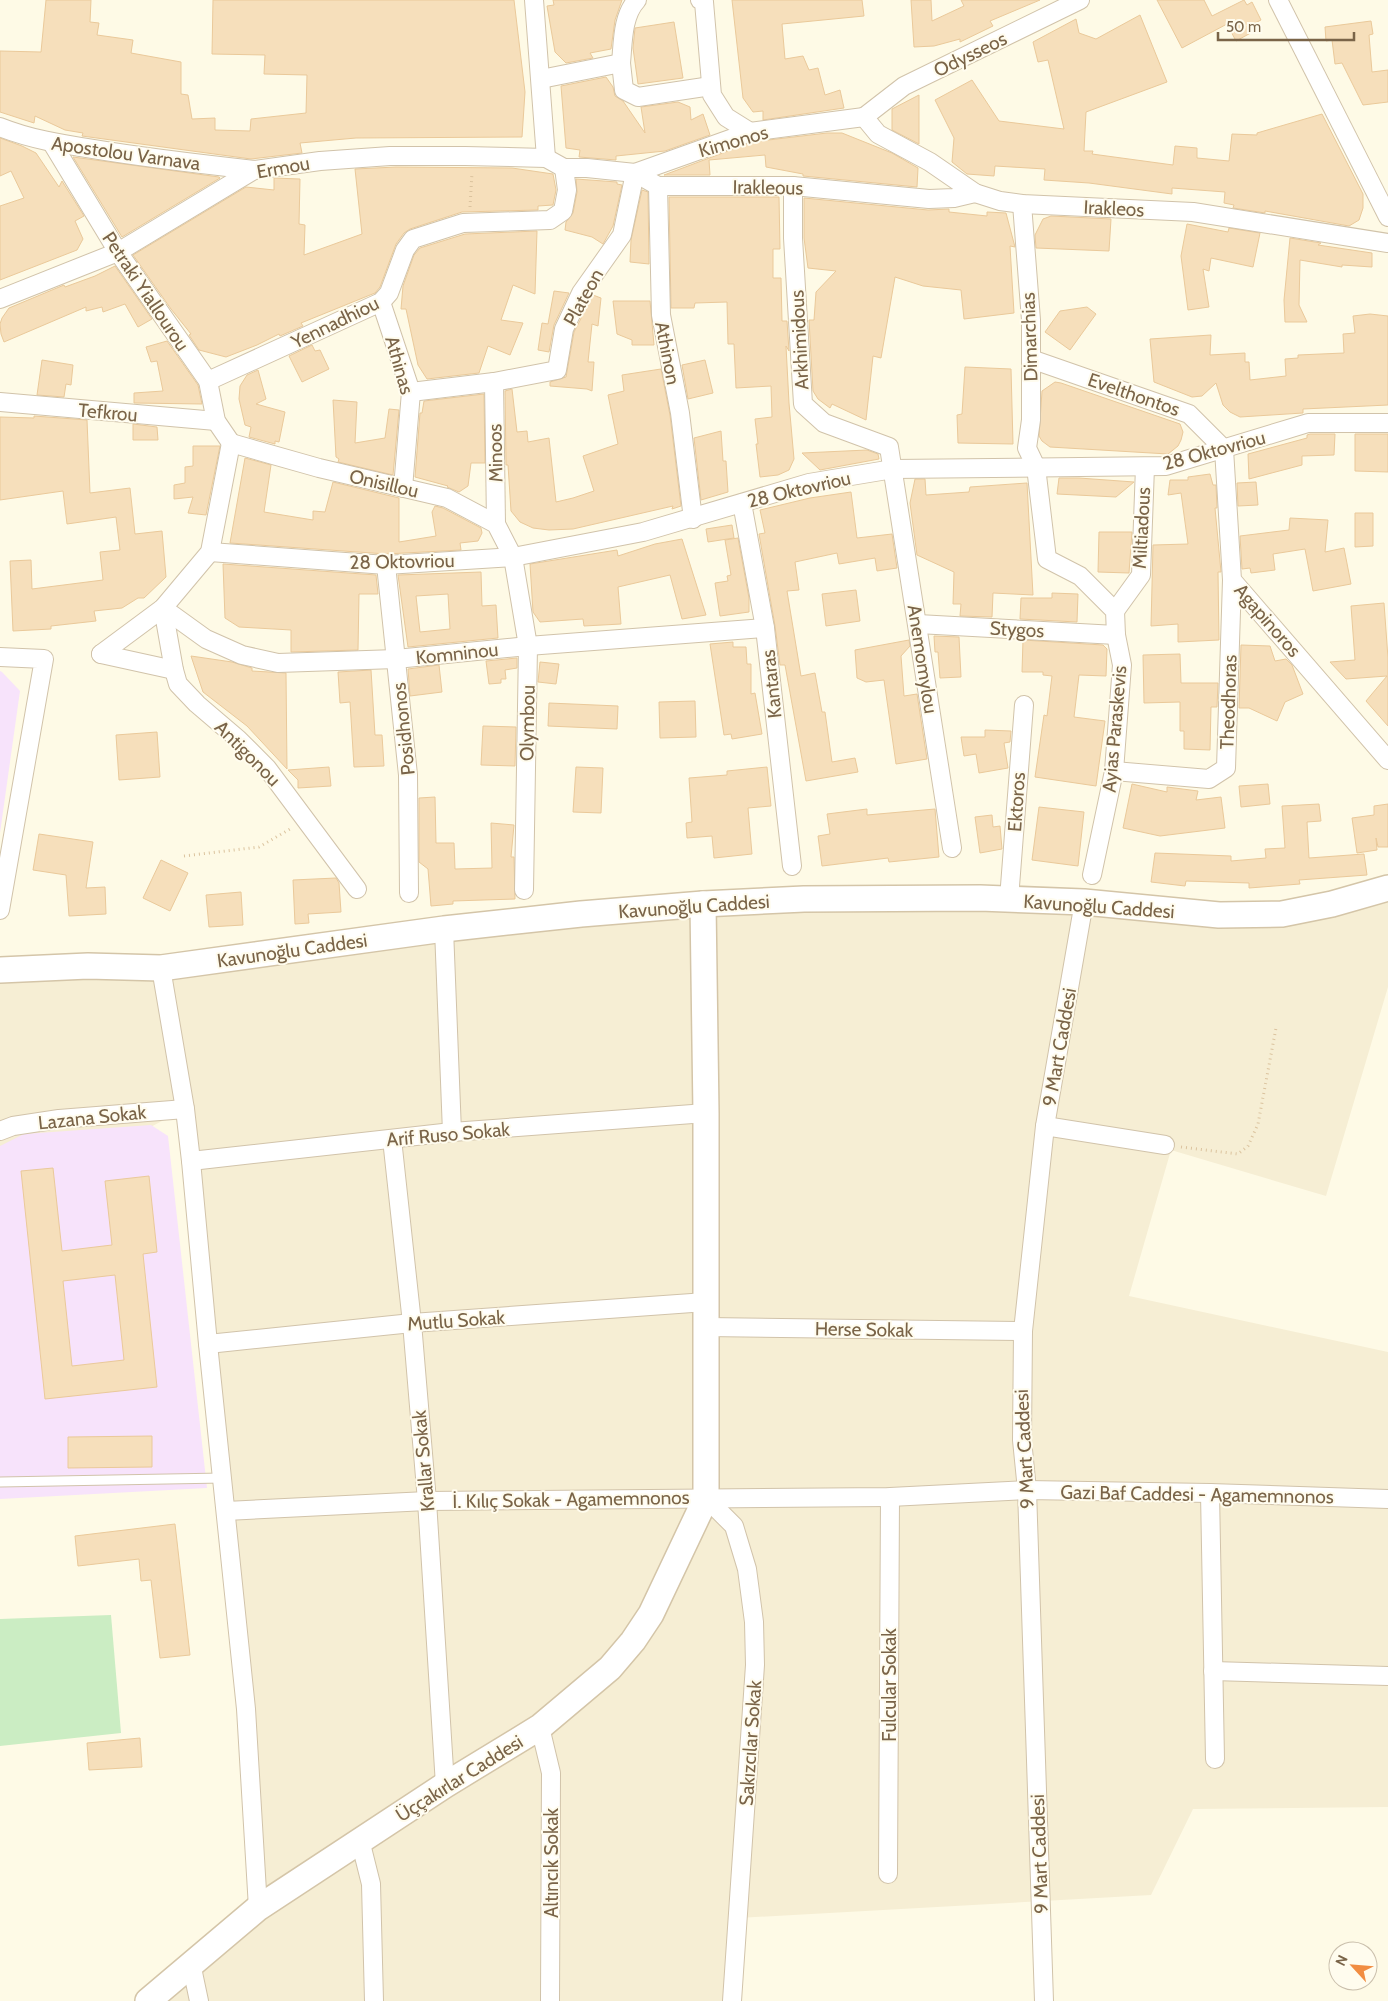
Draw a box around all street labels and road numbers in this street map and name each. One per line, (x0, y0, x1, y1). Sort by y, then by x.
street label: Odysseos (930, 27, 1011, 82)
street label: Kimonos (696, 121, 771, 162)
street label: Apostolou Varnava (50, 132, 202, 175)
street label: Ermou (255, 152, 311, 183)
street label: Irakleous (733, 175, 804, 200)
street label: Irakleos (1083, 195, 1145, 222)
street label: Petraki Yiallourou (97, 227, 194, 355)
street label: Plateon (559, 265, 608, 330)
street label: Arkhimidous (785, 289, 814, 391)
street label: Yennadhiou (287, 291, 383, 354)
street label: Dimarchias (1016, 292, 1043, 382)
street label: Athinon (650, 320, 685, 387)
street label: Athinas (380, 333, 419, 397)
street label: Evelthontos (1085, 368, 1183, 421)
street label: Tefkrou (77, 398, 139, 427)
street label: Minoos (483, 423, 508, 483)
street label: 28 Oktovriou (1160, 426, 1268, 475)
street label: Onisillou (347, 464, 421, 503)
street label: 28 Oktovriou (745, 466, 853, 513)
street label: Miltiadous (1128, 486, 1155, 570)
street label: 28 Oktovriou (349, 549, 455, 574)
street label: Agapinoros (1229, 579, 1306, 662)
street label: Anemomylou (903, 603, 942, 715)
street label: Stygos (989, 617, 1045, 642)
street label: Komninou (415, 638, 499, 669)
street label: Kantaras (756, 648, 787, 719)
street label: Theodhoras (1215, 654, 1242, 750)
street label: Ayias Paraskevis (1097, 664, 1132, 794)
street label: Posidhonos (387, 681, 420, 776)
street label: Olymbou (515, 685, 540, 761)
street label: Antigonou (210, 716, 285, 791)
street label: Ektoros (1003, 771, 1030, 833)
street label: Kavunoğlu Caddesi (618, 890, 770, 923)
street label: Kavunoğlu Caddesi (1023, 890, 1175, 923)
street label: Kavunoğlu Caddesi (215, 929, 369, 972)
street label: 9 Mart Caddesi (1038, 986, 1081, 1108)
street label: Lazana Sokak (37, 1100, 148, 1135)
street label: Arif Ruso Sokak (385, 1118, 511, 1151)
street label: Mutlu Sokak (406, 1306, 506, 1335)
street label: Herse Sokak (815, 1317, 914, 1342)
street label: 9 Mart Caddesi (1010, 1389, 1039, 1509)
street label: Krallar Sokak (408, 1409, 439, 1513)
street label: Gazi Baf Caddesi - Agamemnonos (1060, 1481, 1334, 1508)
street label: İ. Kılıç Sokak - Agamemnonos (452, 1486, 690, 1513)
street label: Fulcular Sokak (878, 1628, 901, 1742)
street label: Sakızcılar Sokak (735, 1679, 766, 1807)
street label: Üççakırlar Caddesi (391, 1730, 527, 1827)
street label: 9 Mart Caddesi (1026, 1794, 1053, 1914)
street label: Altıncık Sokak (540, 1807, 563, 1918)

